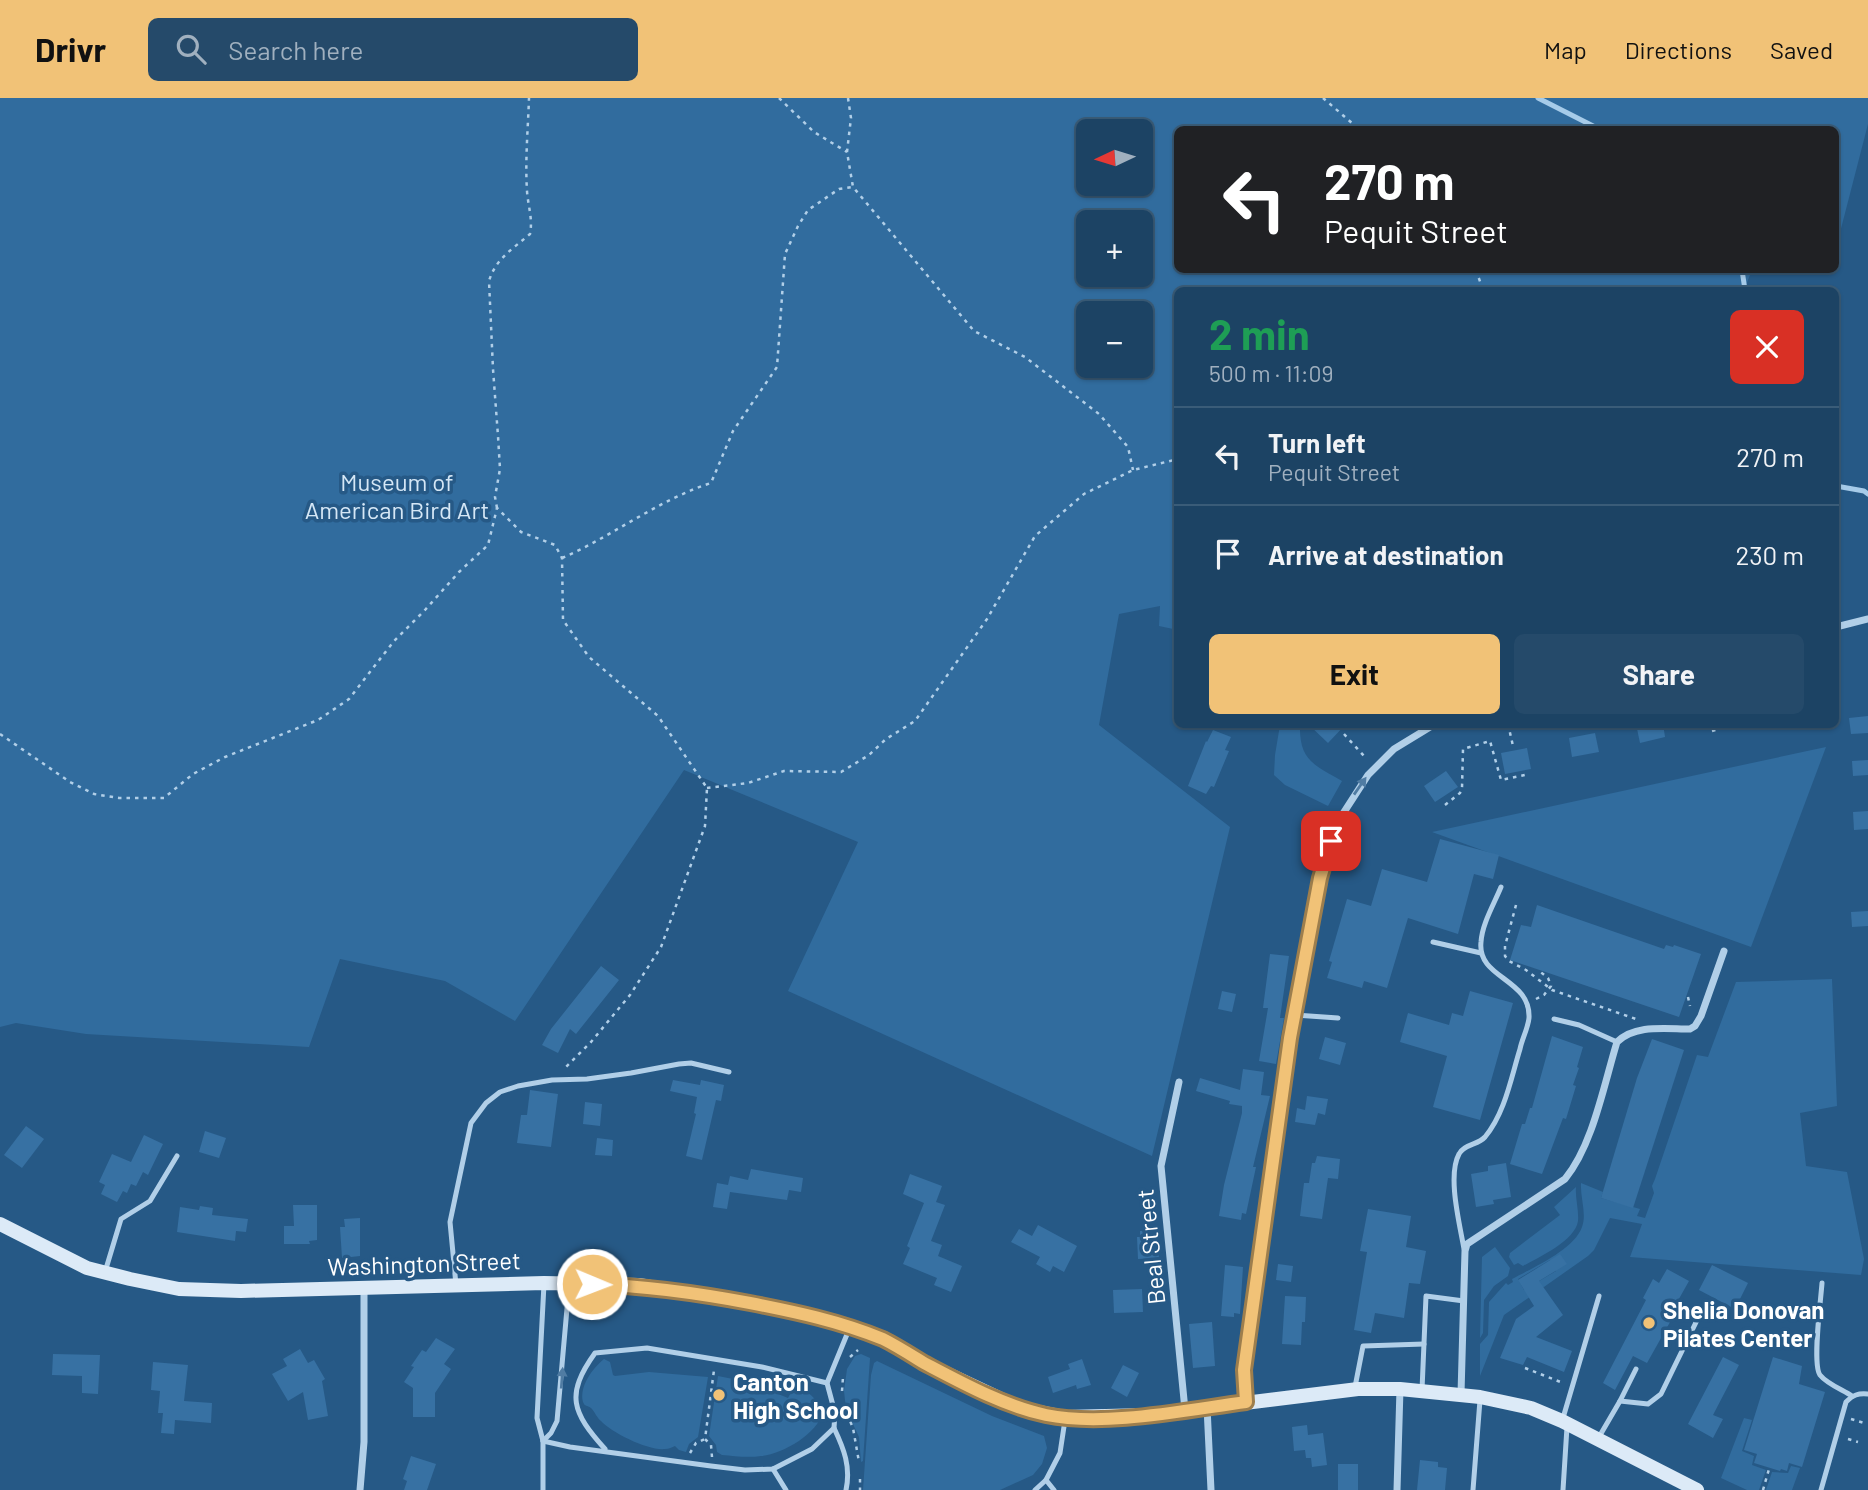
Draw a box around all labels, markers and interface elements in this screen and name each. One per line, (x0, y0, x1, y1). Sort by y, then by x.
search box (148, 18, 638, 81)
text: Drivr (35, 29, 106, 69)
icon: search (172, 30, 210, 68)
text: Search here (228, 34, 363, 65)
text: Map (1544, 35, 1587, 64)
text: Directions (1625, 35, 1732, 64)
text: Saved (1770, 35, 1833, 64)
north arrow (1076, 119, 1153, 196)
map controls (1076, 119, 1153, 378)
text: 270 m (1324, 151, 1454, 210)
icon: left (1209, 154, 1300, 245)
button: + (1076, 210, 1153, 287)
text: Pequit Street (1324, 211, 1508, 249)
button: − (1076, 301, 1153, 378)
text: 2 min (1209, 308, 1310, 358)
button: close (1730, 310, 1804, 384)
text: 500 m · 11:09 (1209, 359, 1333, 387)
text: Turn left (1268, 427, 1366, 458)
icon: left (1209, 437, 1247, 475)
text: 270 m (1736, 441, 1804, 472)
text: Pequit Street (1268, 458, 1400, 486)
park label: Museum of American Bird Art (305, 467, 489, 524)
icon: arrive (1209, 535, 1247, 573)
text: Arrive at destination (1268, 539, 1504, 570)
text: 230 m (1735, 539, 1804, 570)
button: Exit (1209, 634, 1500, 714)
button: Share (1514, 634, 1804, 714)
one-way arrow (1353, 777, 1367, 795)
pin (1301, 811, 1361, 871)
icon: arrive (1312, 822, 1350, 860)
street label: Beal Street (1130, 1188, 1170, 1306)
street label: Washington Street (327, 1245, 521, 1281)
position arrow (555, 1247, 629, 1321)
place label: Shelia Donovan Pilates Center (1663, 1295, 1824, 1352)
marker: Shelia Donovan Pilates Center (1641, 1315, 1657, 1331)
one-way arrow (557, 1367, 568, 1389)
place label: Canton High School (733, 1367, 858, 1424)
marker: Canton High School (711, 1387, 727, 1403)

